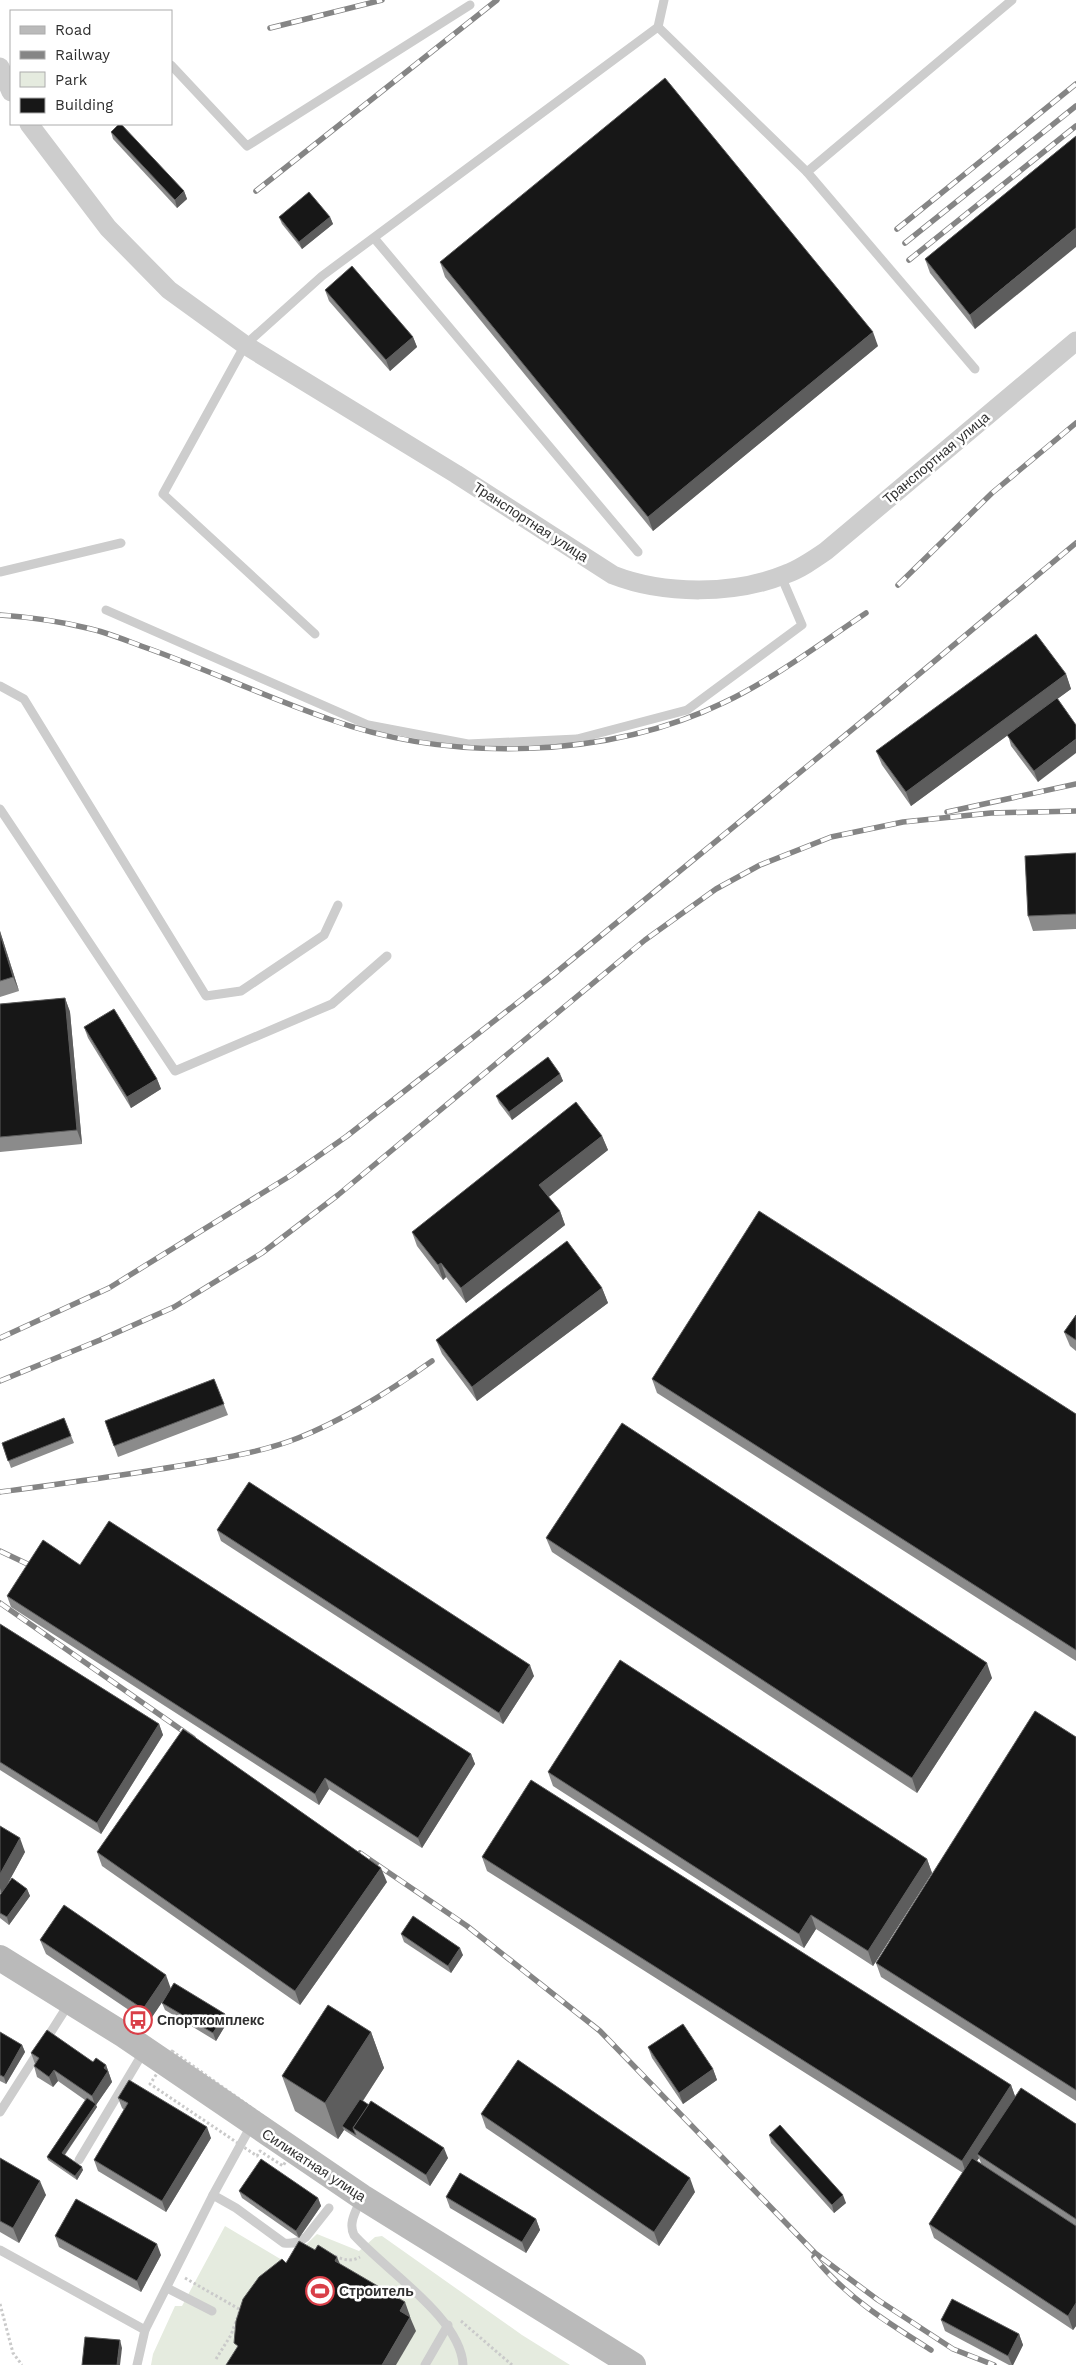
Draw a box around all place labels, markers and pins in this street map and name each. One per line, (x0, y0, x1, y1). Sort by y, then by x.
bus stop icon: Спорткомплекс (123, 2005, 153, 2035)
place label: Спорткомплекс (157, 2012, 265, 2028)
sports icon: Строитель (305, 2276, 335, 2306)
place label: Строитель (339, 2283, 414, 2299)

